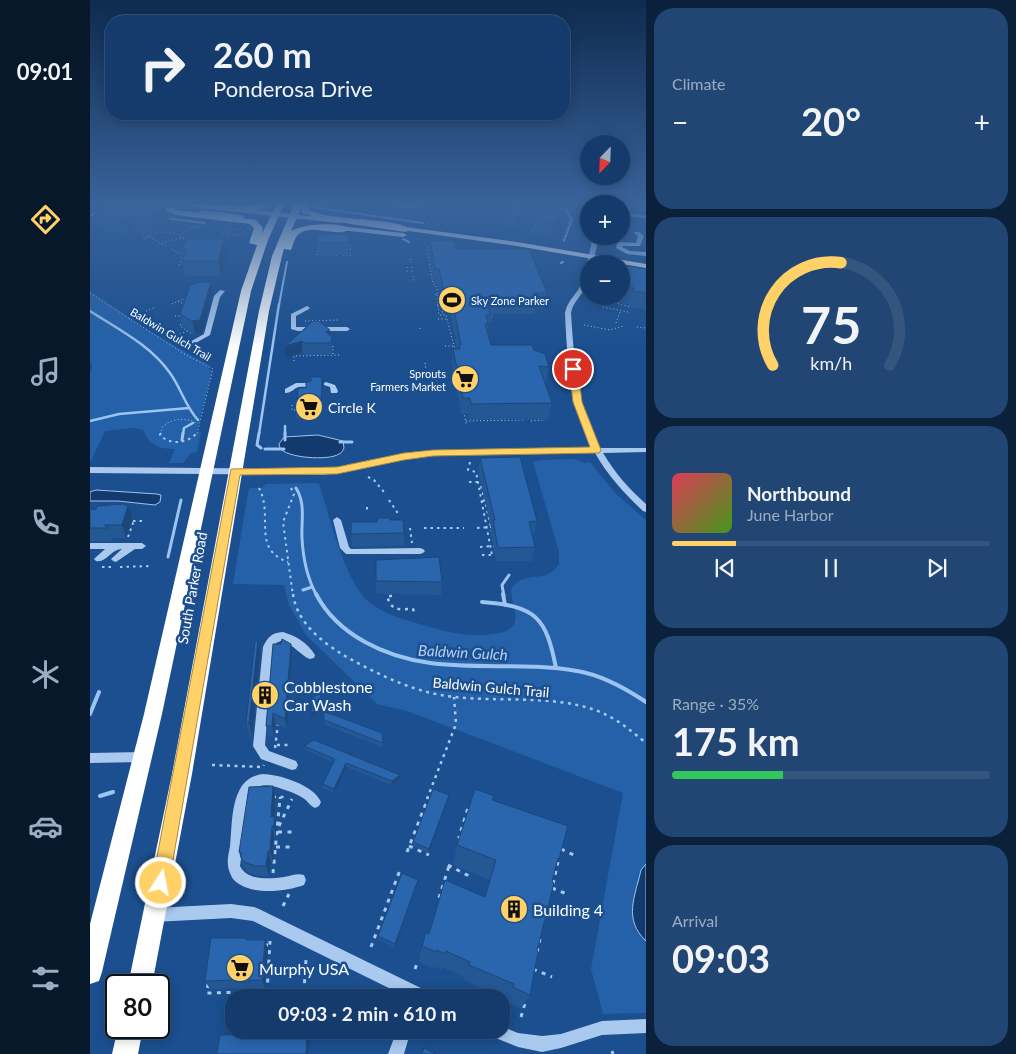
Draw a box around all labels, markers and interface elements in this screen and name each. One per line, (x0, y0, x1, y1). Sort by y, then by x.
text: 260 m (213, 33, 312, 75)
icon: right (130, 35, 195, 100)
text: 09:01 (17, 58, 73, 85)
text: Climate (672, 74, 725, 93)
text: Ponderosa Drive (213, 75, 373, 102)
text: 20° (801, 98, 861, 144)
text: − (672, 105, 688, 139)
text: + (974, 105, 990, 139)
north arrow (580, 135, 630, 185)
map controls (580, 135, 630, 305)
button: + (580, 195, 630, 245)
icon: directions (28, 202, 63, 237)
button: − (580, 255, 630, 305)
sports icon: Sky Zone Parker (437, 285, 467, 315)
text: 75 (801, 293, 861, 355)
place label: Sky Zone Parker (471, 294, 549, 307)
street label: Baldwin Gulch Trail (128, 305, 214, 363)
pin (552, 348, 594, 390)
text: km/h (810, 352, 852, 374)
icon: music (28, 354, 63, 389)
icon: arrive (559, 355, 587, 383)
supermarket icon: Sprouts Farmers Market (450, 364, 480, 394)
place label: Sprouts Farmers Market (370, 367, 446, 393)
supermarket icon: Circle K (294, 392, 324, 422)
place label: Circle K (328, 399, 376, 416)
text: Northbound (747, 482, 851, 505)
icon: phone (28, 505, 63, 540)
text: June Harbor (747, 505, 834, 524)
street label: South Parker Road (174, 531, 210, 645)
icon: previous (711, 554, 739, 582)
icon: pause (817, 554, 845, 582)
icon: next (923, 554, 951, 582)
water label: Baldwin Gulch (418, 641, 508, 663)
icon: climate (28, 657, 63, 692)
street label: Baldwin Gulch Trail (432, 673, 550, 701)
place label: Cobblestone Car Wash (284, 677, 373, 714)
building icon: Cobblestone Car Wash (250, 680, 280, 710)
text: Range · 35% (672, 694, 759, 713)
text: 175 km (672, 718, 800, 764)
icon: car (28, 809, 63, 844)
position arrow (134, 856, 186, 908)
building icon: Building 4 (499, 894, 529, 924)
place label: Building 4 (533, 900, 603, 919)
text: Arrival (672, 911, 718, 930)
text: 09:03 (672, 935, 770, 981)
supermarket icon: Murphy USA (225, 953, 255, 983)
place label: Murphy USA (259, 959, 349, 978)
icon: filters (28, 961, 63, 996)
speed limit sign: 80 (105, 974, 170, 1039)
text: 09:03 · 2 min · 610 m (278, 1002, 457, 1025)

